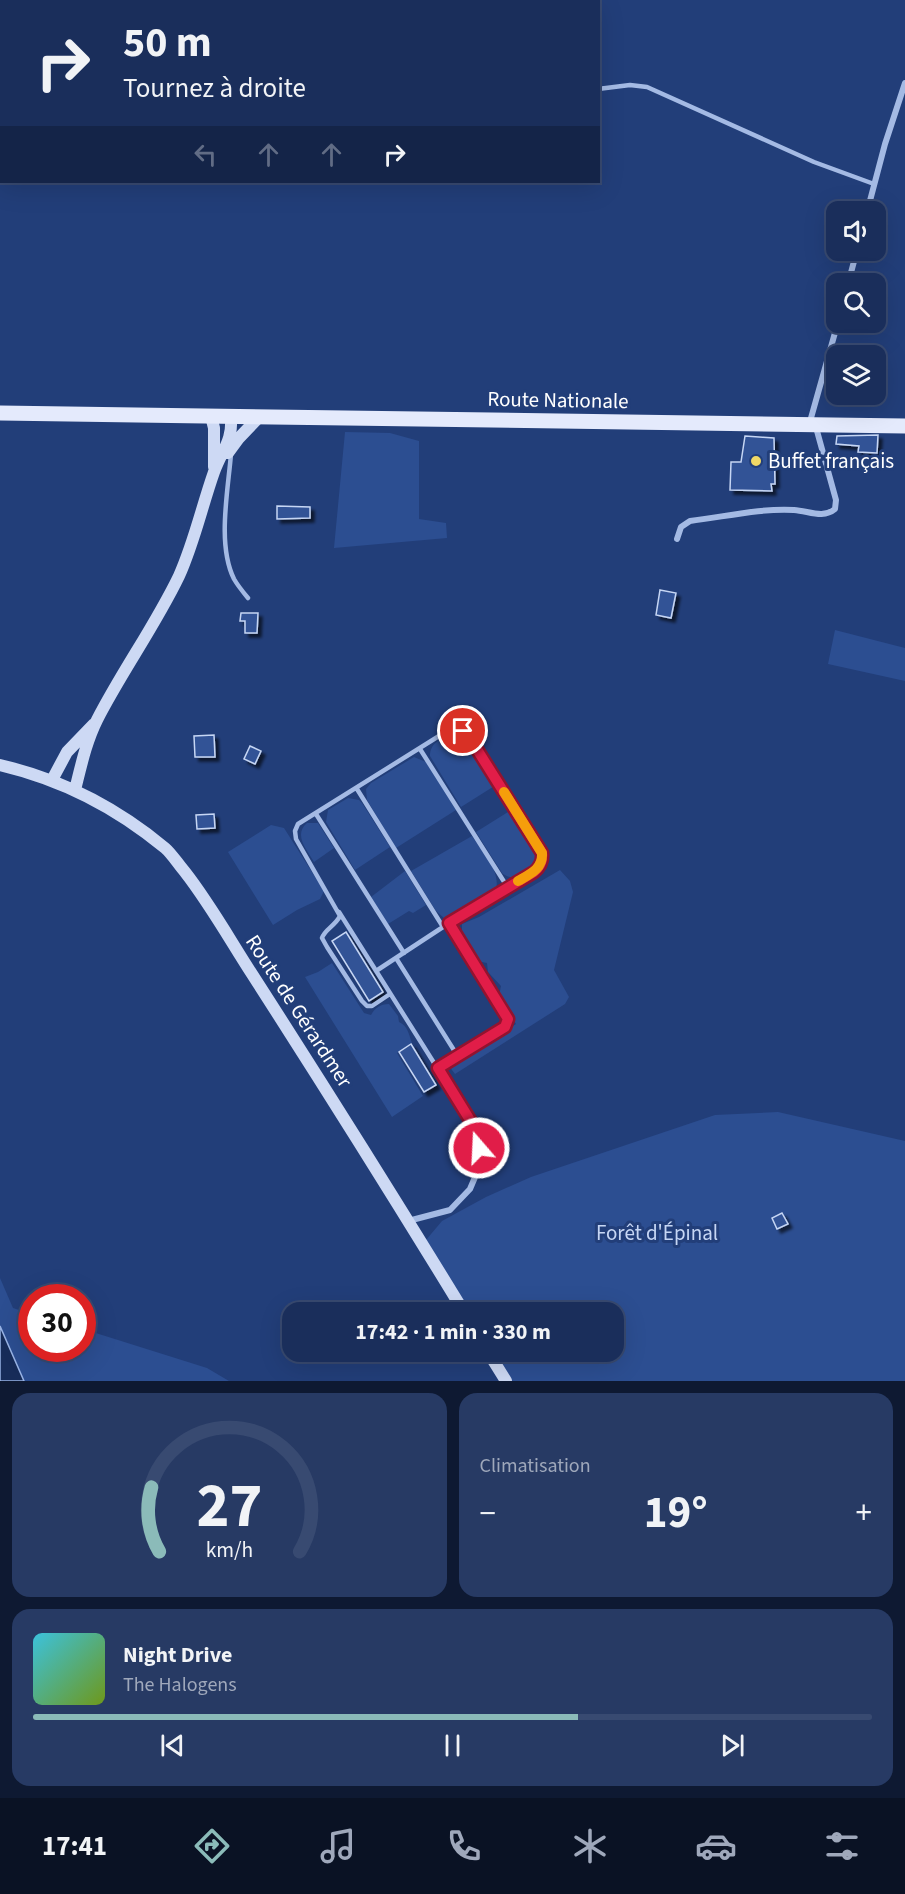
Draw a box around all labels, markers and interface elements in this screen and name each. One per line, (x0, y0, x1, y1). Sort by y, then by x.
text: 50 m (123, 13, 212, 73)
icon: right (24, 24, 102, 102)
text: Tournez à droite (123, 69, 306, 108)
icon: left (189, 138, 222, 171)
icon: ahead (252, 138, 285, 171)
icon: ahead (315, 138, 348, 171)
icon: right (378, 138, 411, 171)
map controls (826, 201, 886, 405)
button: sound (826, 201, 886, 261)
button: search (826, 273, 886, 333)
button: layers (826, 345, 886, 405)
street label: Route Nationale (487, 384, 629, 416)
place label: Buffet français (768, 446, 894, 476)
marker: Buffet français (749, 454, 763, 468)
pin (437, 705, 488, 756)
icon: arrive (446, 714, 479, 747)
street label: Route de Gérardmer (238, 929, 360, 1094)
position arrow (447, 1116, 511, 1180)
park label: Forêt d'Épinal (596, 1218, 718, 1248)
speed limit sign: 30 (18, 1284, 96, 1362)
text: 17:42 · 1 min · 330 m (355, 1316, 551, 1348)
text: Climatisation (480, 1452, 591, 1480)
text: 27 (196, 1462, 262, 1551)
text: 19° (644, 1481, 708, 1545)
text: − (480, 1490, 496, 1537)
text: + (856, 1490, 872, 1537)
text: km/h (205, 1535, 253, 1566)
text: Night Drive (123, 1639, 232, 1671)
text: The Halogens (123, 1671, 237, 1699)
icon: previous (156, 1729, 189, 1762)
icon: pause (436, 1729, 469, 1762)
icon: next (716, 1729, 749, 1762)
icon: directions (191, 1825, 233, 1867)
icon: music (317, 1825, 359, 1867)
icon: phone (443, 1825, 485, 1867)
icon: climate (569, 1825, 611, 1867)
icon: car (695, 1825, 737, 1867)
icon: filters (821, 1825, 863, 1867)
text: 17:41 (42, 1827, 107, 1866)

